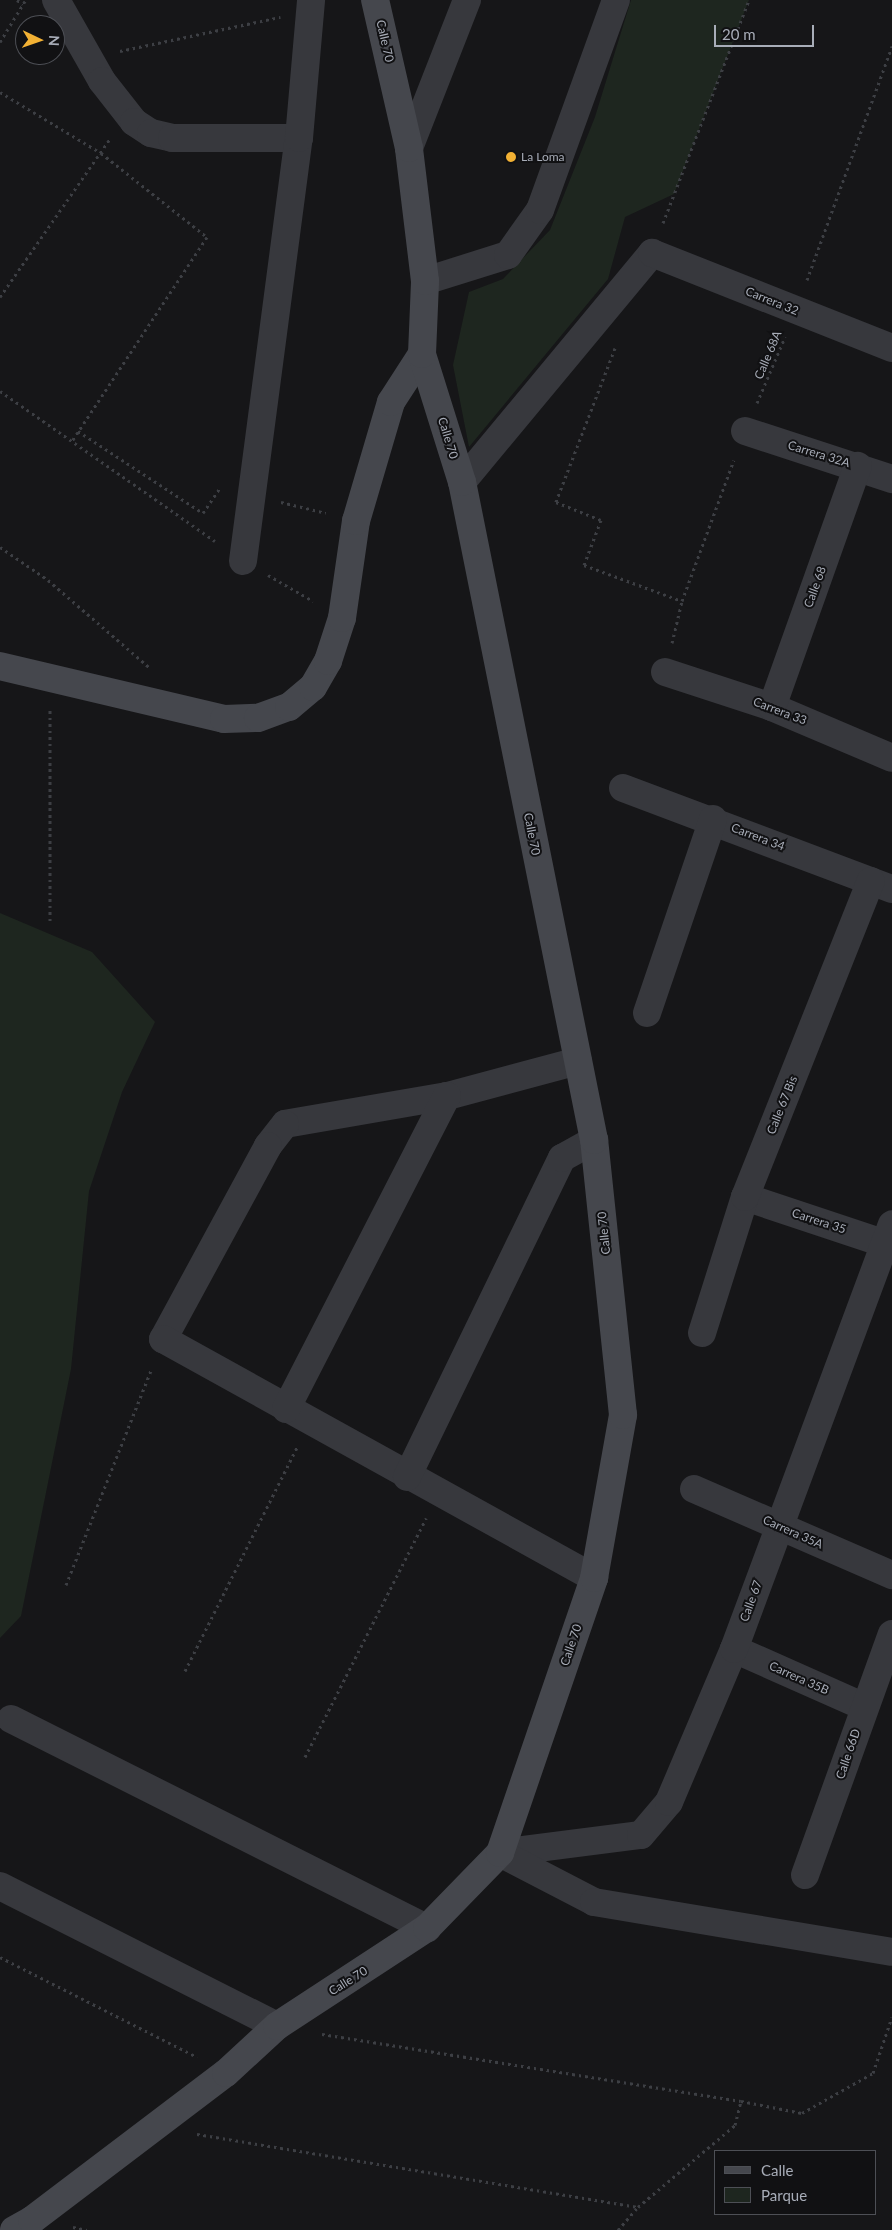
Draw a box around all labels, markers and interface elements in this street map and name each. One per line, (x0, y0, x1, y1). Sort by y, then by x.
north arrow (15, 15, 65, 65)
scale bar (717, 15, 817, 47)
street label: Calle 70 (373, 18, 397, 64)
text: 20 m (722, 25, 756, 43)
text: N (46, 35, 63, 47)
place label: La Loma (521, 150, 565, 164)
marker: La Loma (505, 151, 517, 163)
street label: Carrera 32 (743, 284, 801, 318)
street label: Calle 68A (751, 329, 785, 381)
street label: Calle 70 (435, 415, 461, 461)
street label: Carrera 32A (786, 438, 852, 470)
street label: Calle 68 (801, 564, 829, 610)
street label: Carrera 33 (751, 694, 809, 728)
street label: Calle 70 (521, 812, 543, 856)
street label: Carrera 34 (729, 820, 787, 854)
street label: Calle 67 Bis (764, 1074, 800, 1136)
street label: Carrera 35 (790, 1205, 848, 1237)
street label: Calle 70 (595, 1211, 613, 1255)
street label: Carrera 35A (761, 1512, 825, 1552)
street label: Calle 67 (737, 1578, 765, 1624)
street label: Calle 70 (557, 1622, 585, 1668)
street label: Carrera 35B (767, 1658, 831, 1698)
street label: Calle 66D (833, 1727, 863, 1781)
street label: Calle 70 (326, 1964, 370, 1998)
legend (714, 2150, 877, 2215)
text: Calle (761, 2161, 793, 2179)
text: Parque (761, 2186, 807, 2204)

